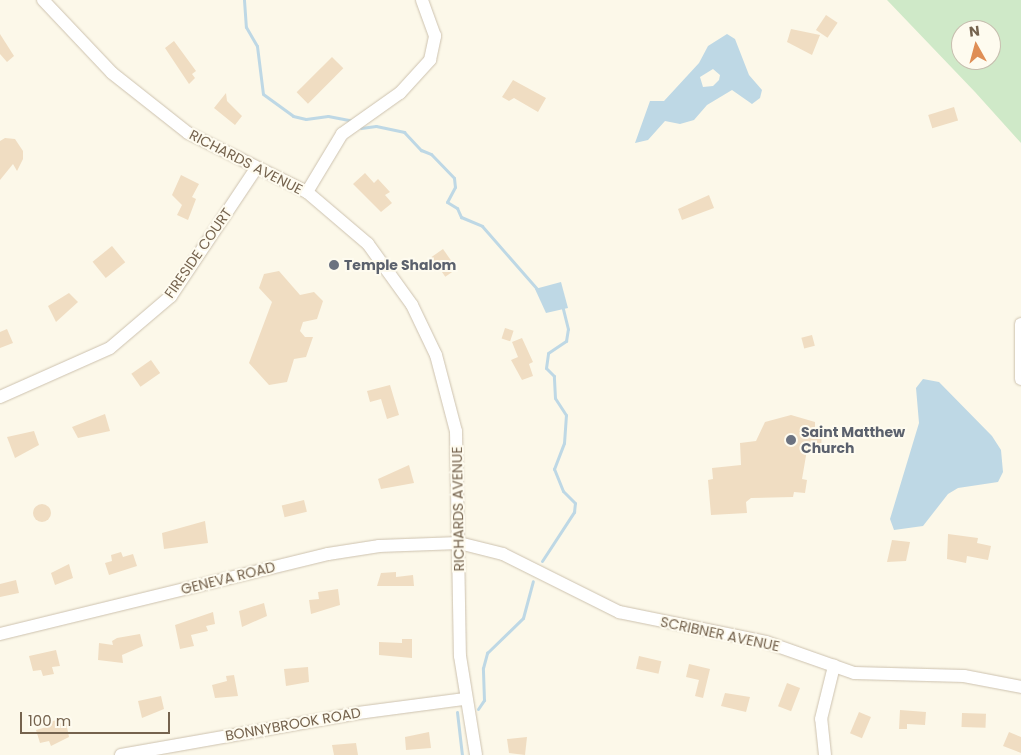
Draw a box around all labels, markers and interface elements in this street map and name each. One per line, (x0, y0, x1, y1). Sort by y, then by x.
north arrow (951, 20, 1001, 70)
text: N (968, 21, 981, 42)
street label: RICHARDS AVENUE (187, 126, 305, 198)
street label: FIRESIDE COURT (161, 205, 235, 301)
place label: Temple Shalom (344, 257, 456, 273)
marker: Temple Shalom (328, 259, 340, 271)
place label: Saint Matthew Church (801, 424, 905, 457)
marker: Saint Matthew Church (785, 434, 797, 446)
street label: RICHARDS AVENUE (449, 446, 467, 572)
street label: GENEVA ROAD (179, 558, 277, 598)
street label: SCRIBNER AVENUE (659, 613, 781, 655)
scale bar (22, 702, 172, 734)
street label: BONNYBROOK ROAD (224, 704, 362, 744)
text: 100 m (28, 710, 71, 731)

